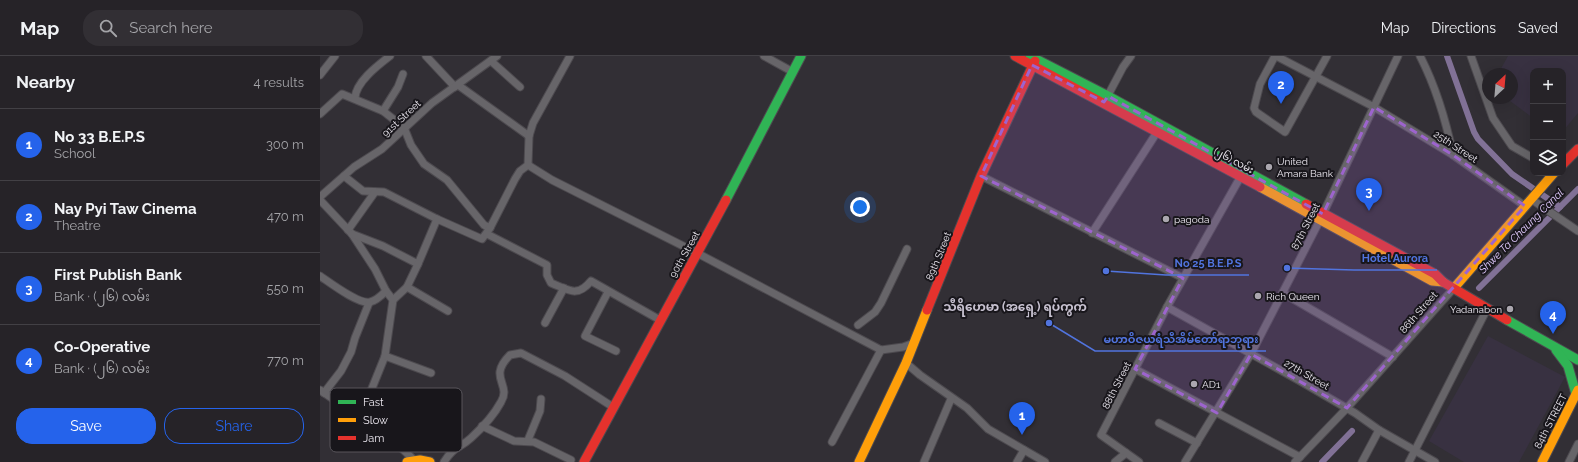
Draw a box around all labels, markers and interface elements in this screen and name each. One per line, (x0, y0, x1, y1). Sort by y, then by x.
search box (83, 10, 363, 46)
text: Map (20, 17, 59, 39)
icon: search (97, 17, 119, 39)
text: Search here (129, 19, 213, 37)
text: Map (1381, 20, 1409, 36)
text: Directions (1431, 20, 1496, 36)
text: Saved (1518, 20, 1558, 36)
north arrow (1482, 68, 1518, 104)
map controls (1530, 68, 1566, 176)
button: + (1530, 68, 1566, 104)
pin: 2 (1268, 71, 1294, 104)
text: Nearby (16, 72, 75, 92)
text: 4 results (253, 75, 304, 90)
street label: 91st Street (380, 97, 423, 139)
button: − (1530, 104, 1566, 140)
text: No 33 B.E.P.S (54, 128, 145, 146)
street label: 25th Street (1432, 128, 1480, 165)
text: 1 (26, 137, 32, 152)
text: 300 m (266, 137, 304, 152)
button: layers (1530, 140, 1566, 176)
street label: (၂၆) လမ်း (1211, 144, 1256, 178)
text: School (54, 146, 96, 161)
place label: United Amara Bank (1277, 156, 1334, 179)
marker: United Amara Bank (1264, 162, 1274, 172)
pin: 3 (1356, 178, 1382, 211)
water label: Shwe Ta Chaung Canal (1476, 186, 1567, 277)
your location (850, 197, 870, 217)
text: Nay Pyi Taw Cinema (54, 200, 197, 218)
street label: 87th Street (1289, 201, 1322, 251)
text: 2 (25, 209, 33, 224)
text: 470 m (267, 209, 304, 224)
marker: pagoda (1161, 214, 1171, 224)
place label: pagoda (1174, 214, 1209, 225)
text: Theatre (54, 218, 101, 233)
street label: 90th Street (667, 229, 702, 279)
street label: 89th Street (924, 230, 953, 282)
callout: Hotel Aurora (1354, 247, 1437, 270)
callout: No 25 B.E.P.S (1166, 252, 1249, 275)
text: Hotel Aurora (1362, 252, 1428, 265)
text: No 25 B.E.P.S (1175, 257, 1242, 270)
text: First Publish Bank (54, 266, 182, 284)
text: 3 (25, 281, 33, 296)
text: 550 m (267, 281, 304, 296)
text: Bank · (၂၆) လမ်း (54, 289, 150, 304)
street label: 86th Street (1397, 289, 1440, 335)
marker: Rich Queen (1253, 291, 1263, 301)
place label: Rich Queen (1266, 291, 1320, 302)
district label: သီရိဟေမာ (အရှေ့) ရပ်ကွက် (943, 297, 1087, 318)
pin: 4 (1540, 301, 1566, 334)
place label: Yadanabon (1450, 304, 1502, 315)
marker: Yadanabon (1505, 304, 1515, 314)
callout: မဟာဝိဇယရံသီအိမ်တော်ရာဘုရား (1095, 328, 1266, 351)
text: မဟာဝိဇယရံသီအိမ်တော်ရာဘုရား (1103, 332, 1259, 349)
text: Co-Operative (54, 338, 150, 356)
text: 4 (25, 353, 33, 368)
text: 770 m (267, 353, 304, 368)
street label: 27th Street (1282, 357, 1332, 392)
street label: 88th Street (1100, 359, 1133, 411)
text: Bank · (၂၆) လမ်း (54, 361, 150, 376)
marker: AD1 (1189, 379, 1199, 389)
place label: AD1 (1202, 379, 1221, 390)
legend (330, 388, 462, 452)
street label: 84th STREET (1532, 392, 1569, 450)
text: Fast (363, 396, 384, 409)
pin: 1 (1009, 402, 1035, 435)
button: Save (16, 408, 156, 444)
button: Share (164, 408, 304, 444)
text: Slow (363, 414, 388, 427)
text: Jam (363, 432, 384, 445)

